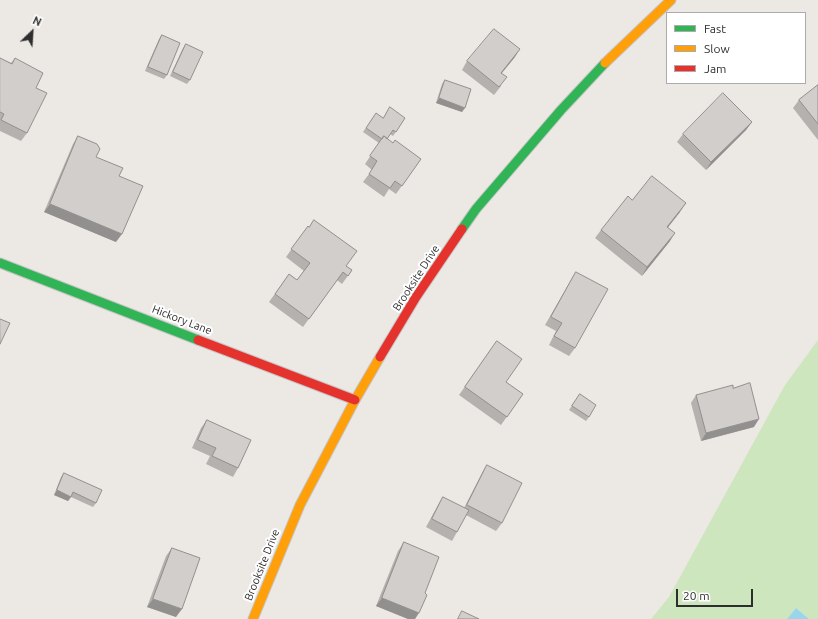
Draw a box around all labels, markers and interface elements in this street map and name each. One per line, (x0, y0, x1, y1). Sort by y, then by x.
north arrow (12, 12, 52, 52)
legend (666, 12, 806, 84)
text: N (31, 14, 43, 28)
text: Fast (704, 22, 726, 35)
text: Slow (704, 42, 730, 55)
text: Jam (704, 62, 726, 75)
street label: Brooksite Drive (390, 243, 442, 313)
street label: Hickory Lane (150, 303, 214, 337)
street label: Brooksite Drive (242, 527, 282, 603)
scale bar (678, 581, 755, 607)
text: 20 m (683, 589, 710, 602)

